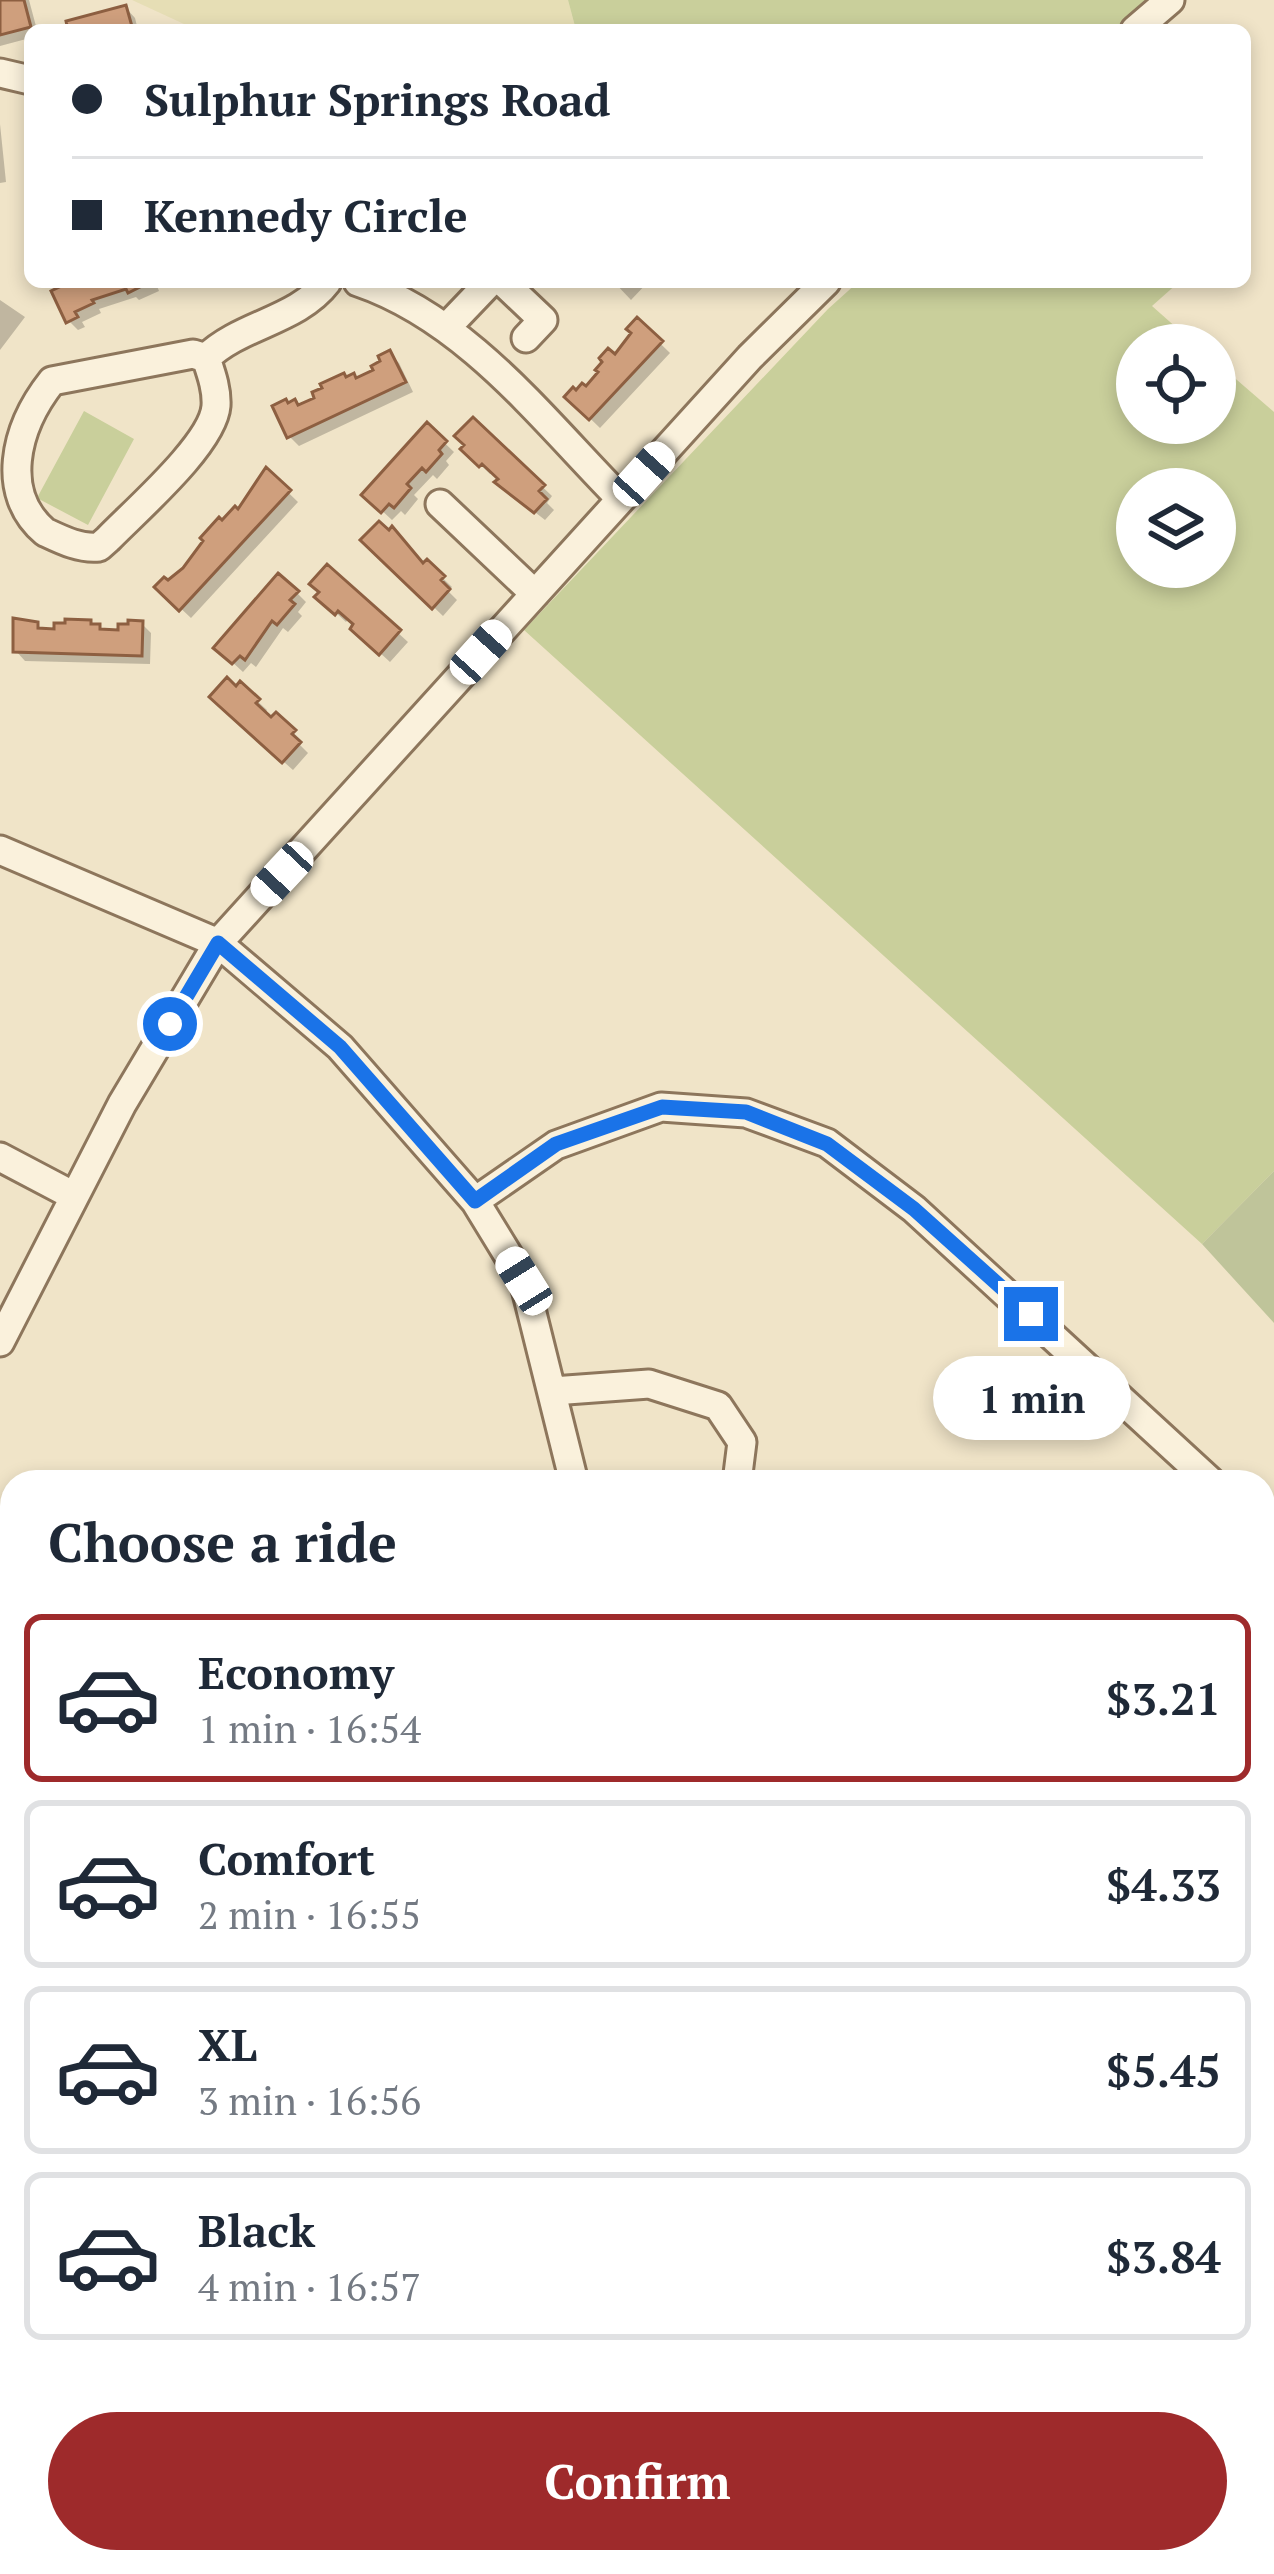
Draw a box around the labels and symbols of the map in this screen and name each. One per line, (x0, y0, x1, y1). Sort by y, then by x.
car (607, 435, 681, 513)
car (444, 613, 518, 691)
car (244, 835, 320, 913)
route start (143, 997, 197, 1051)
car (490, 1241, 558, 1321)
route end (1004, 1287, 1058, 1341)
callout: 1 min (932, 1356, 1130, 1440)

